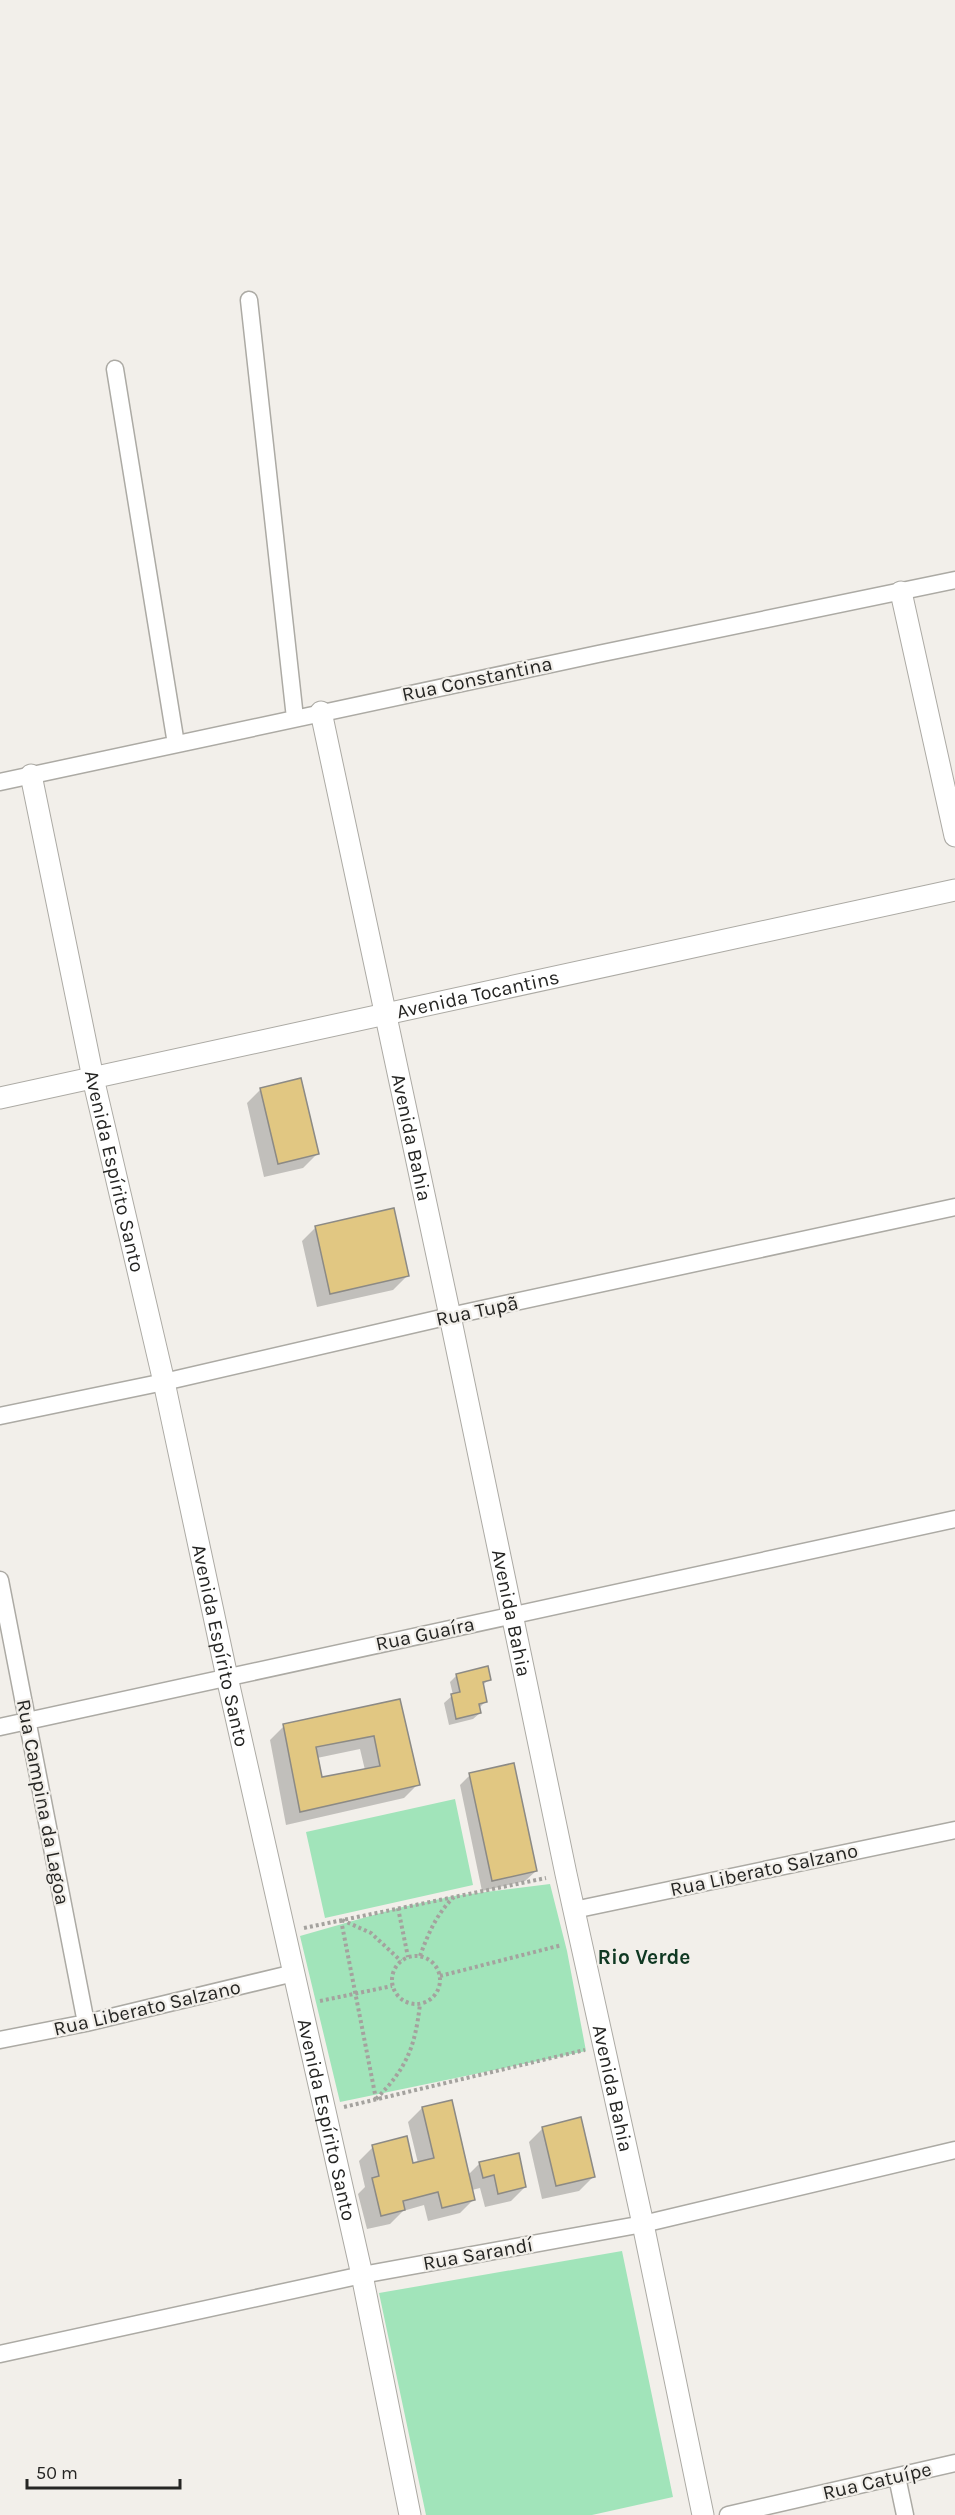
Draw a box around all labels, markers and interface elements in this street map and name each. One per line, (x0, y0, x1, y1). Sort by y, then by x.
street label: Rua Constantina (400, 652, 554, 706)
street label: Avenida Tocantins (394, 965, 561, 1023)
street label: Avenida Espírito Santo (80, 1068, 149, 1274)
street label: Avenida Bahia (387, 1072, 437, 1203)
street label: Rua Tupã (434, 1291, 520, 1331)
street label: Avenida Espírito Santo (187, 1542, 254, 1749)
street label: Avenida Bahia (487, 1547, 536, 1679)
street label: Rua Guaíra (374, 1612, 476, 1656)
street label: Rua Campina da Lagoa (12, 1697, 74, 1907)
street label: Rua Liberato Salzano (668, 1839, 860, 1901)
district label: Rio Verde (598, 1945, 690, 1969)
street label: Rua Liberato Salzano (51, 1975, 243, 2041)
street label: Avenida Espírito Santo (293, 2016, 361, 2223)
street label: Avenida Bahia (588, 2023, 638, 2154)
street label: Rua Sarandí (421, 2233, 535, 2275)
scale bar (27, 2452, 180, 2490)
street label: Rua Catuípe (820, 2457, 934, 2505)
text: 50 m (36, 2462, 78, 2484)

